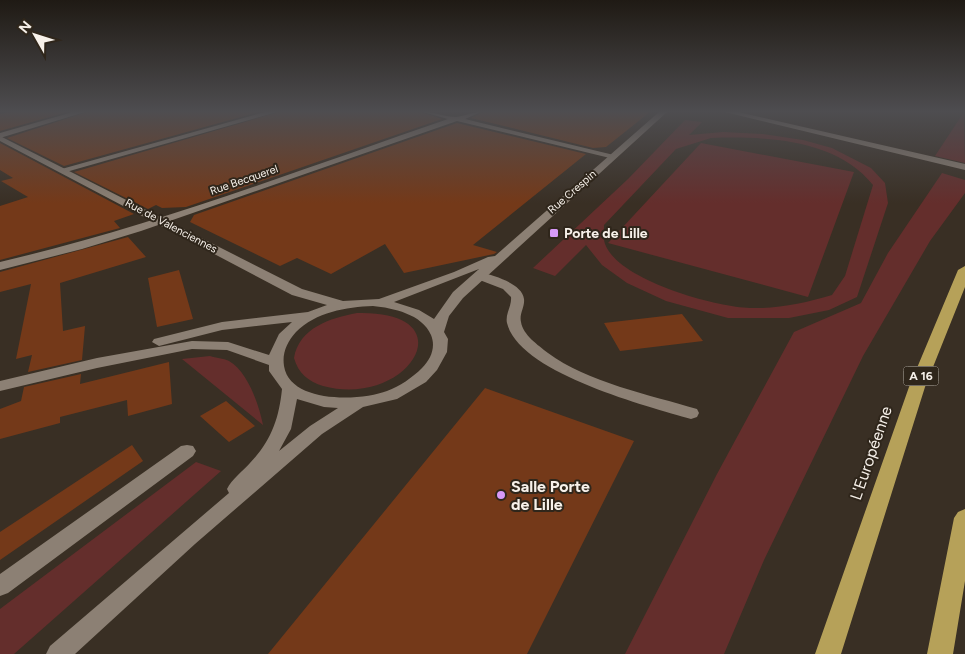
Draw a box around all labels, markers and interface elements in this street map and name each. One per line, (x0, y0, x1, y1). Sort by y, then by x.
north arrow (10, 10, 60, 60)
text: N (15, 18, 35, 37)
street label: Rue Becquerel (208, 162, 280, 198)
street label: Rue Crespin (545, 168, 599, 216)
street label: Rue de Valenciennes (123, 196, 219, 256)
place label: Porte de Lille (564, 225, 648, 242)
marker: Porte de Lille (548, 227, 560, 239)
road number: A 16 (904, 366, 938, 386)
street label: L'Européenne (846, 403, 896, 502)
place label: Salle Porte de Lille (511, 477, 590, 514)
marker: Salle Porte de Lille (495, 489, 507, 501)

